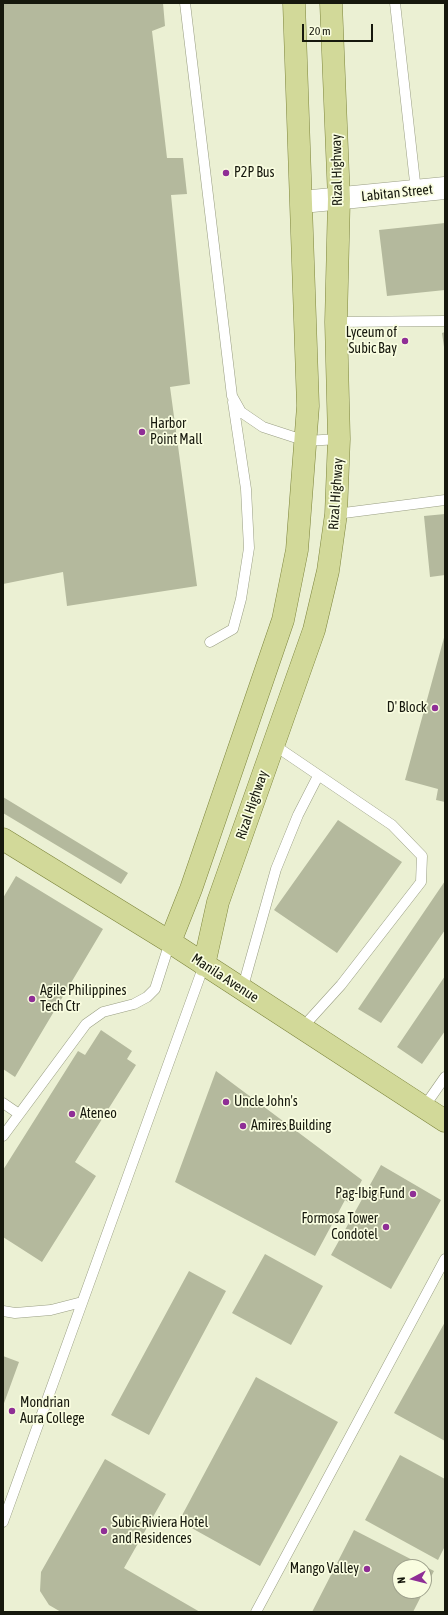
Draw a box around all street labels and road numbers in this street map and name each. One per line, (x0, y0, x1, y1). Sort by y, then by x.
street label: Rizal Highway (328, 134, 346, 206)
street label: Labitan Street (360, 181, 434, 205)
street label: Rizal Highway (325, 457, 347, 531)
street label: Rizal Highway (232, 768, 272, 842)
street label: Manila Avenue (188, 950, 262, 1006)

